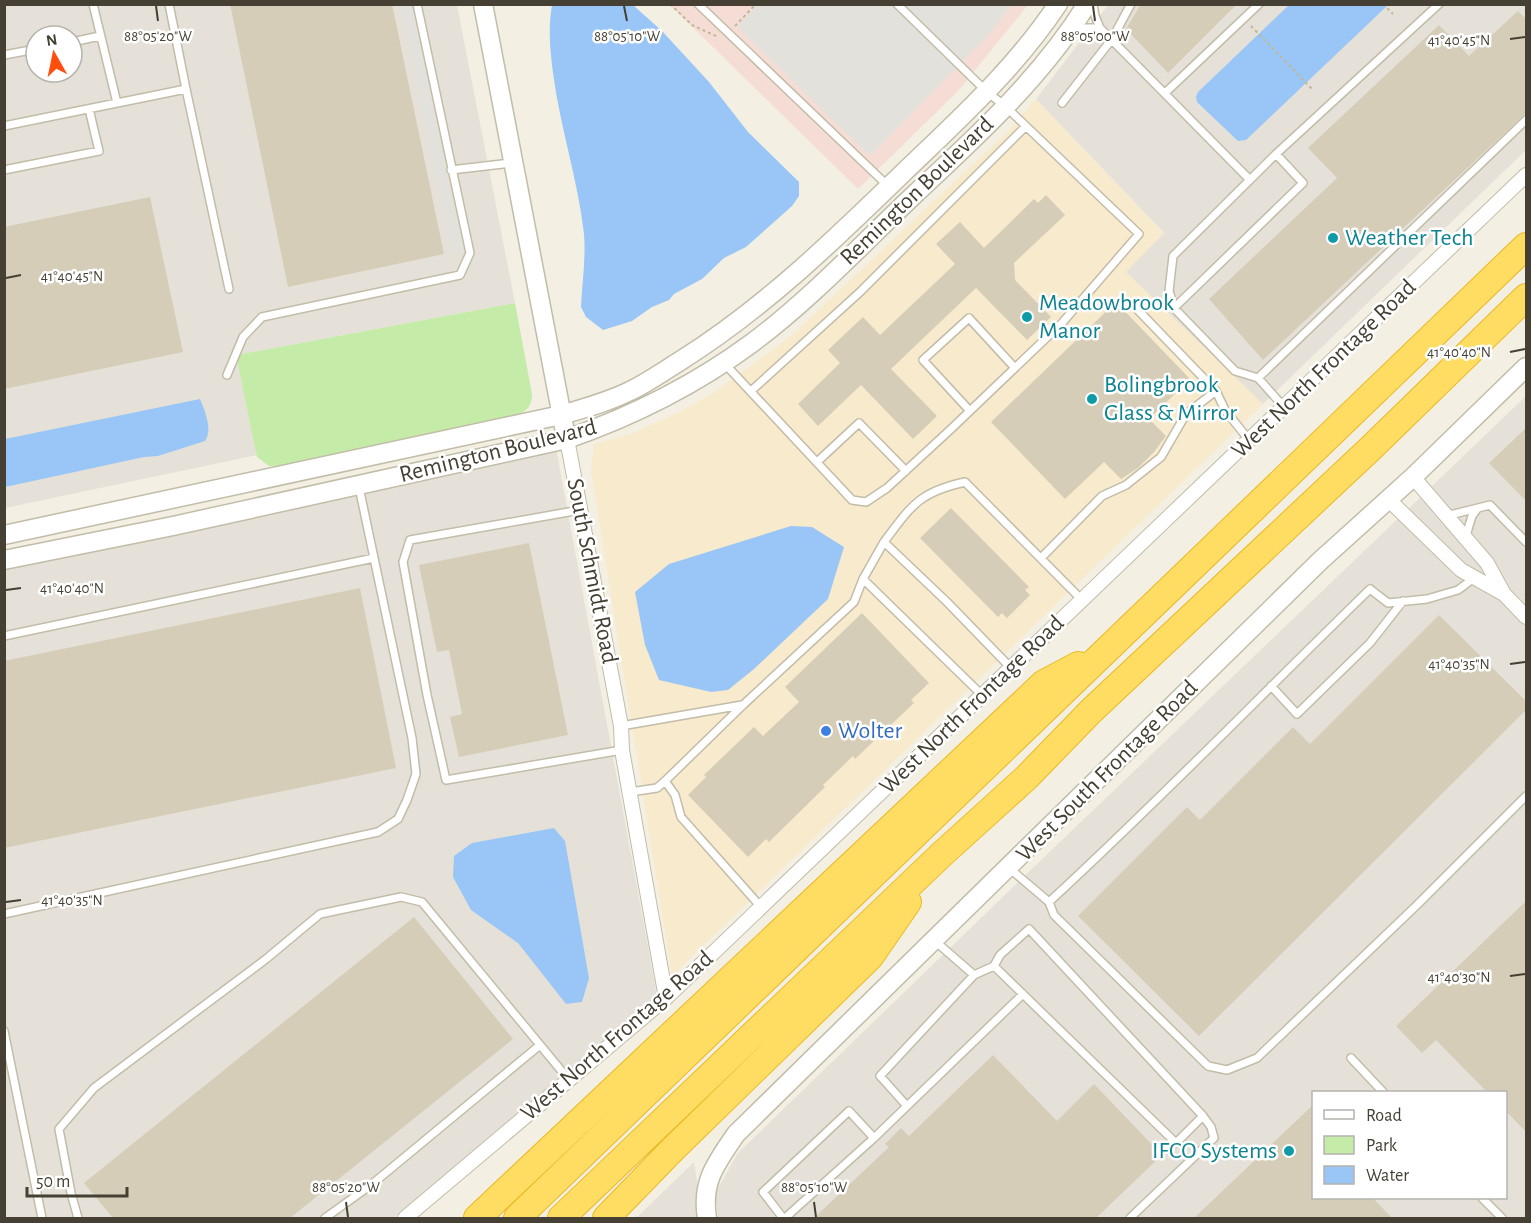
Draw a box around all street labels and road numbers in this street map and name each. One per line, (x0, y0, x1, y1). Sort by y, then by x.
street label: Remington Boulevard (836, 112, 998, 270)
street label: West North Frontage Road (1227, 275, 1421, 463)
street label: Remington Boulevard (397, 415, 599, 487)
street label: South Schmidt Road (562, 476, 622, 666)
street label: West North Frontage Road (875, 611, 1069, 799)
street label: West South Frontage Road (1012, 676, 1202, 866)
street label: West North Frontage Road (516, 946, 718, 1126)

